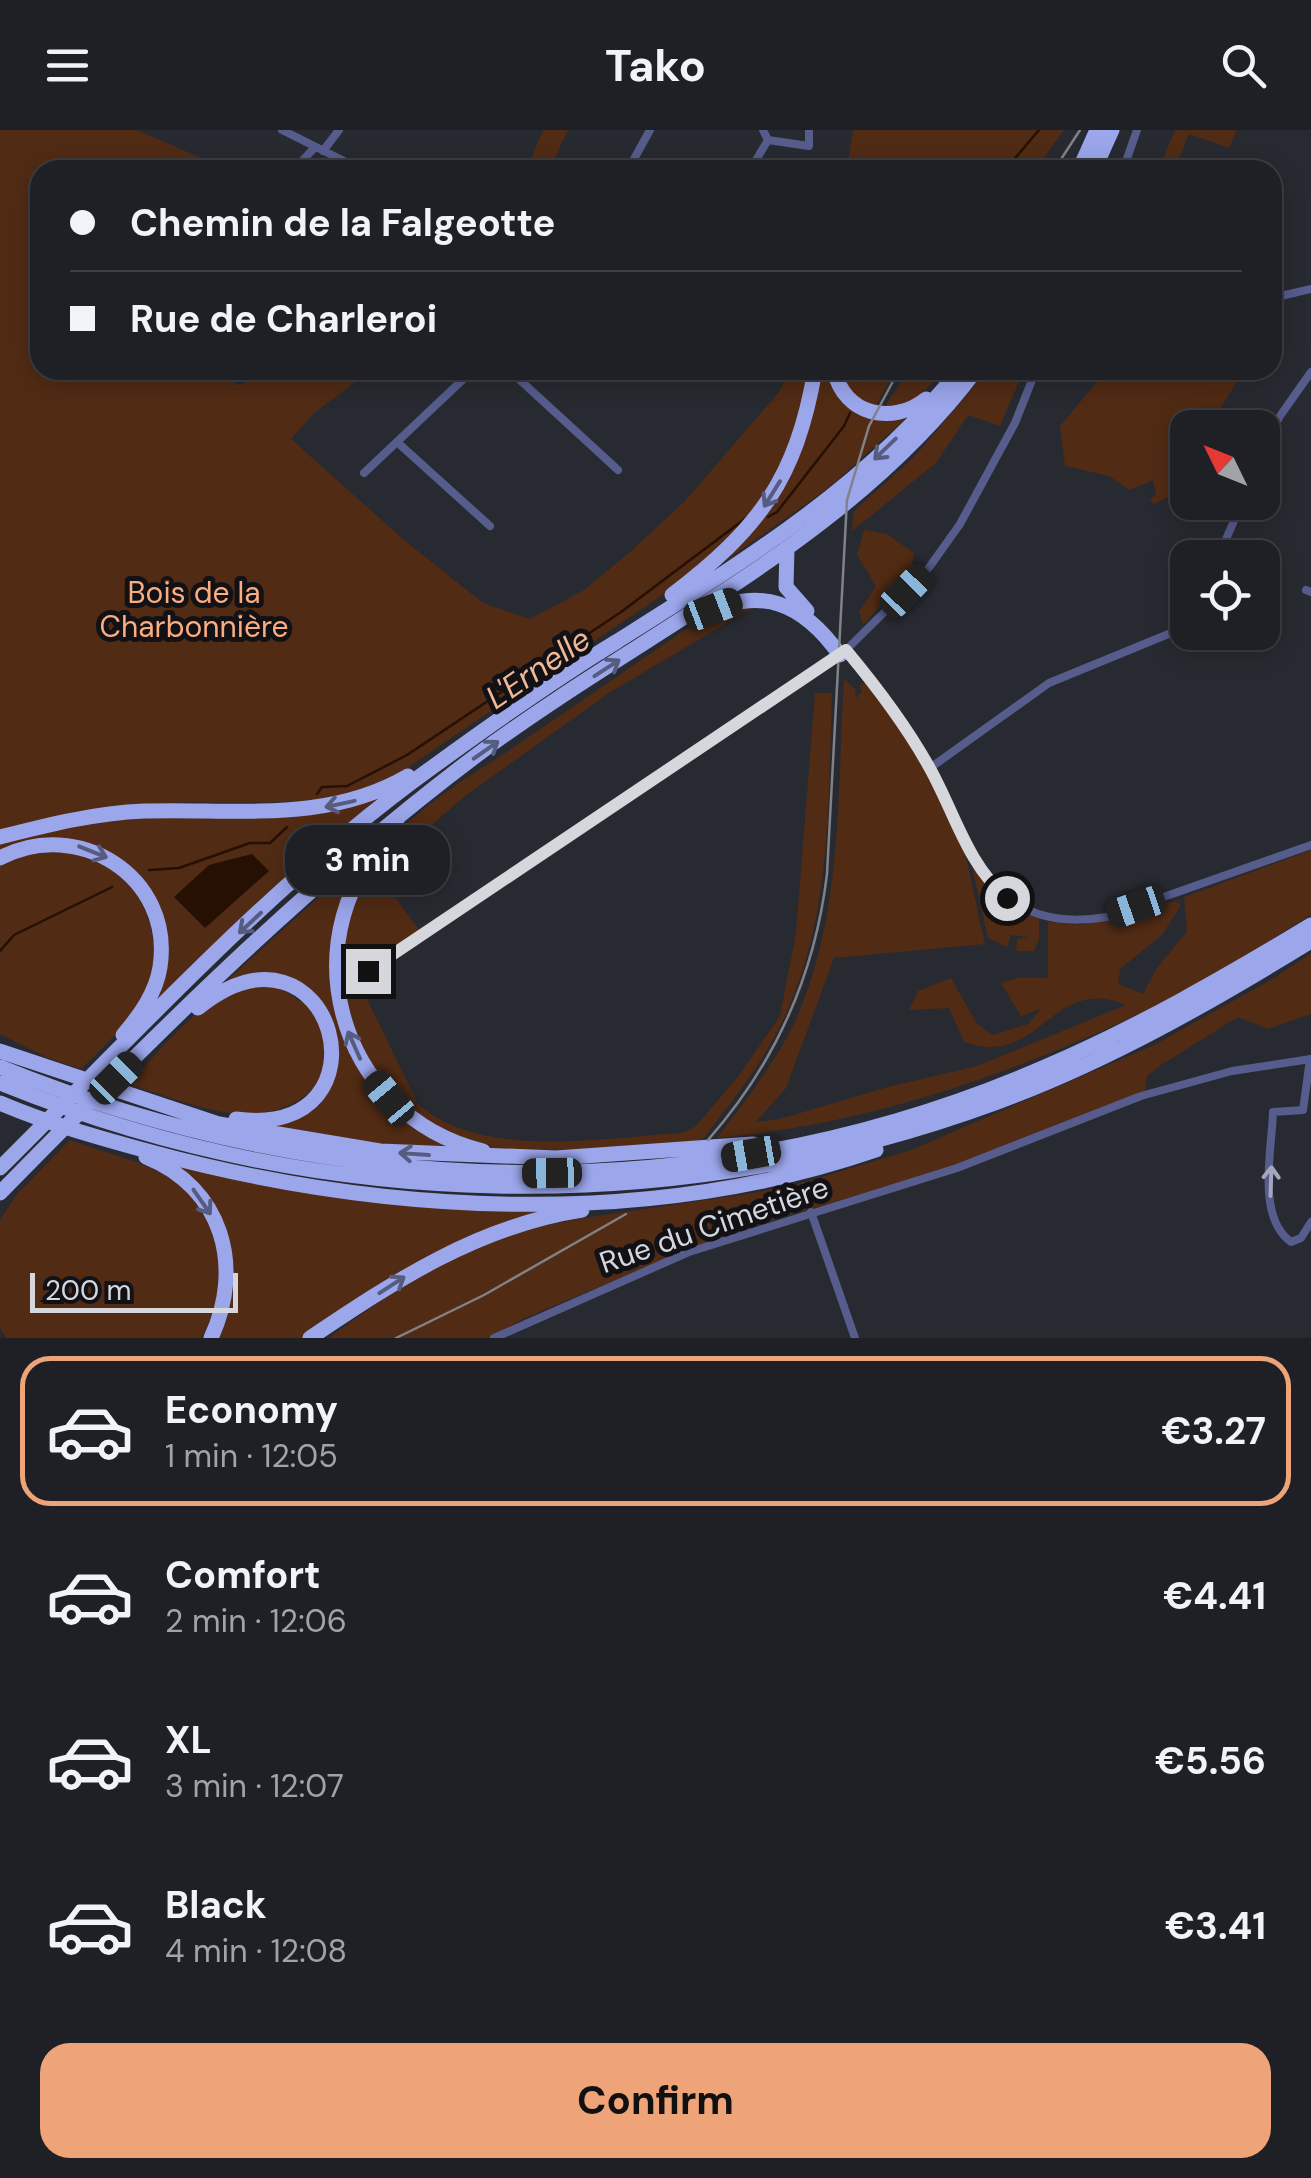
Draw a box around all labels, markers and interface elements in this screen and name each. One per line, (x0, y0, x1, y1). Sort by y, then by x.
text: Tako (605, 36, 706, 95)
icon: menu (40, 38, 95, 93)
icon: search (1216, 38, 1271, 93)
text: Chemin de la Falgeotte (130, 198, 555, 248)
text: Rue de Charleroi (130, 294, 437, 344)
north arrow (1170, 410, 1280, 520)
map controls (1170, 410, 1280, 650)
one-way arrow (873, 437, 897, 461)
one-way arrow (762, 479, 782, 508)
button: locate (1170, 540, 1280, 650)
car (874, 559, 938, 623)
park label: Bois de la Charbonnière (100, 573, 289, 646)
car (680, 584, 746, 634)
water label: L'Ernelle (478, 618, 598, 718)
one-way arrow (592, 657, 621, 678)
one-way arrow (472, 739, 499, 760)
one-way arrow (325, 795, 357, 814)
callout: 3 min (286, 826, 450, 896)
text: 3 min (325, 839, 410, 881)
one-way arrow (77, 844, 108, 862)
route start (985, 876, 1030, 921)
car (1103, 883, 1169, 931)
one-way arrow (238, 911, 263, 934)
route end (346, 949, 391, 994)
one-way arrow (344, 1030, 362, 1061)
car (84, 1046, 148, 1110)
car (358, 1065, 420, 1131)
car (719, 1134, 783, 1174)
one-way arrow (398, 1144, 430, 1163)
car (522, 1157, 582, 1189)
one-way arrow (1261, 1166, 1280, 1198)
street label: Rue du Cimetière (594, 1167, 833, 1282)
one-way arrow (191, 1187, 212, 1215)
scale bar (30, 1268, 238, 1312)
text: 200 m (45, 1272, 132, 1309)
one-way arrow (377, 1275, 406, 1295)
text: Economy (165, 1385, 338, 1435)
icon: car (45, 1386, 135, 1476)
text: €3.27 (1161, 1406, 1266, 1456)
text: 1 min · 12:05 (165, 1435, 338, 1477)
text: Comfort (165, 1550, 321, 1600)
icon: car (45, 1551, 135, 1641)
text: €4.41 (1163, 1571, 1266, 1621)
text: 2 min · 12:06 (165, 1600, 347, 1642)
text: XL (165, 1715, 212, 1765)
icon: car (45, 1716, 135, 1806)
text: €5.56 (1155, 1736, 1266, 1786)
text: 3 min · 12:07 (165, 1765, 344, 1807)
text: Black (165, 1880, 267, 1930)
icon: car (45, 1881, 135, 1971)
text: €3.41 (1165, 1901, 1266, 1951)
text: 4 min · 12:08 (165, 1930, 347, 1972)
button: Confirm (40, 2043, 1271, 2158)

